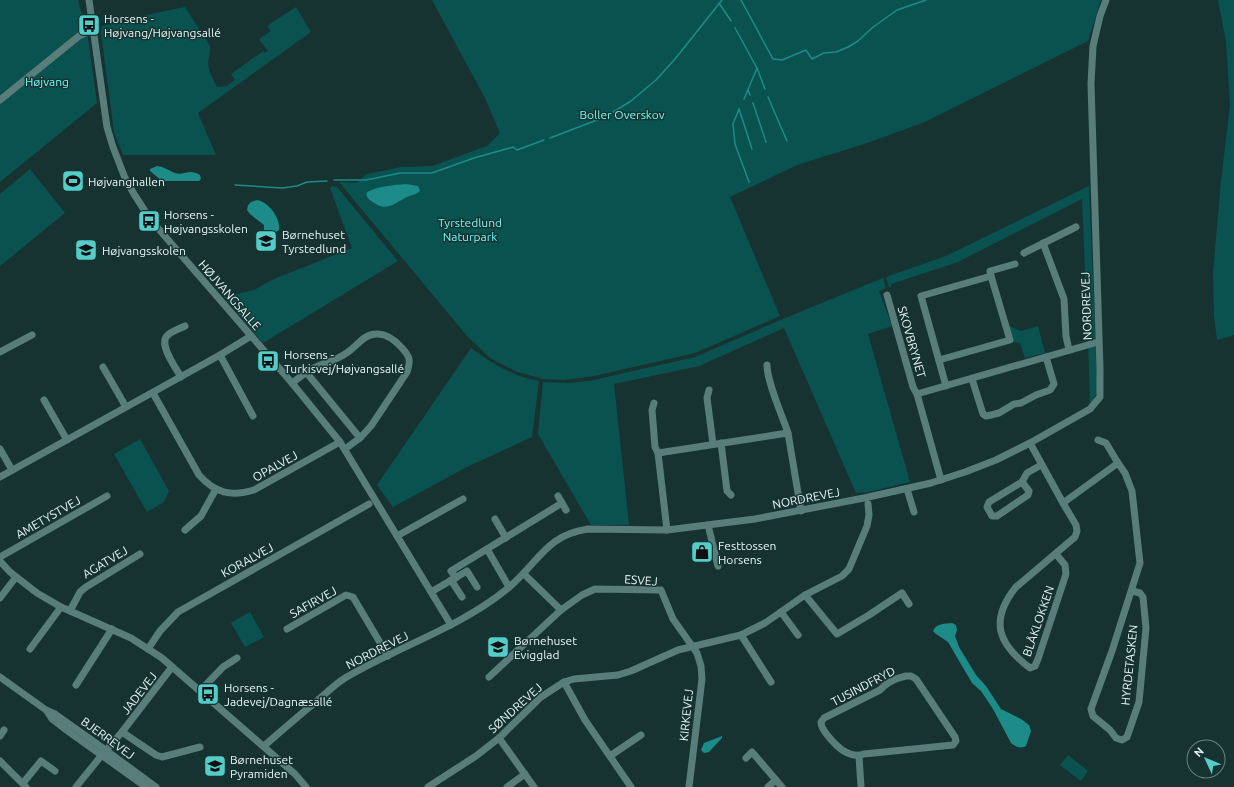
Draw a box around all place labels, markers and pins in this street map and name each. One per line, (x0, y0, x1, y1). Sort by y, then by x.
bus stop icon: Horsens - Højvang/Højvangsallé (76, 12, 102, 38)
place label: Horsens - Højvang/Højvangsallé (104, 12, 221, 39)
sports icon: Højvanghallen (60, 168, 86, 194)
place label: Højvanghallen (88, 175, 165, 188)
bus stop icon: Horsens - Højvangsskolen (136, 208, 162, 234)
place label: Horsens - Højvangsskolen (164, 208, 248, 235)
school or university icon: Børnehuset Tyrstedlund (253, 228, 279, 254)
place label: Børnehuset Tyrstedlund (282, 228, 346, 255)
school or university icon: Højvangsskolen (73, 237, 99, 263)
place label: Højvangsskolen (102, 244, 186, 257)
bus stop icon: Horsens - Turkisvej/Højvangsallé (255, 348, 281, 374)
place label: Horsens - Turkisvej/Højvangsallé (284, 348, 404, 375)
shop icon: Festtossen Horsens (689, 539, 715, 565)
place label: Festtossen Horsens (718, 539, 776, 566)
school or university icon: Børnehuset Evigglad (485, 634, 511, 660)
place label: Børnehuset Evigglad (514, 634, 577, 661)
bus stop icon: Horsens - Jadevej/Dagnæsallé (195, 681, 221, 707)
place label: Horsens - Jadevej/Dagnæsallé (224, 681, 332, 708)
school or university icon: Børnehuset Pyramiden (202, 753, 228, 779)
place label: Børnehuset Pyramiden (230, 753, 293, 780)

